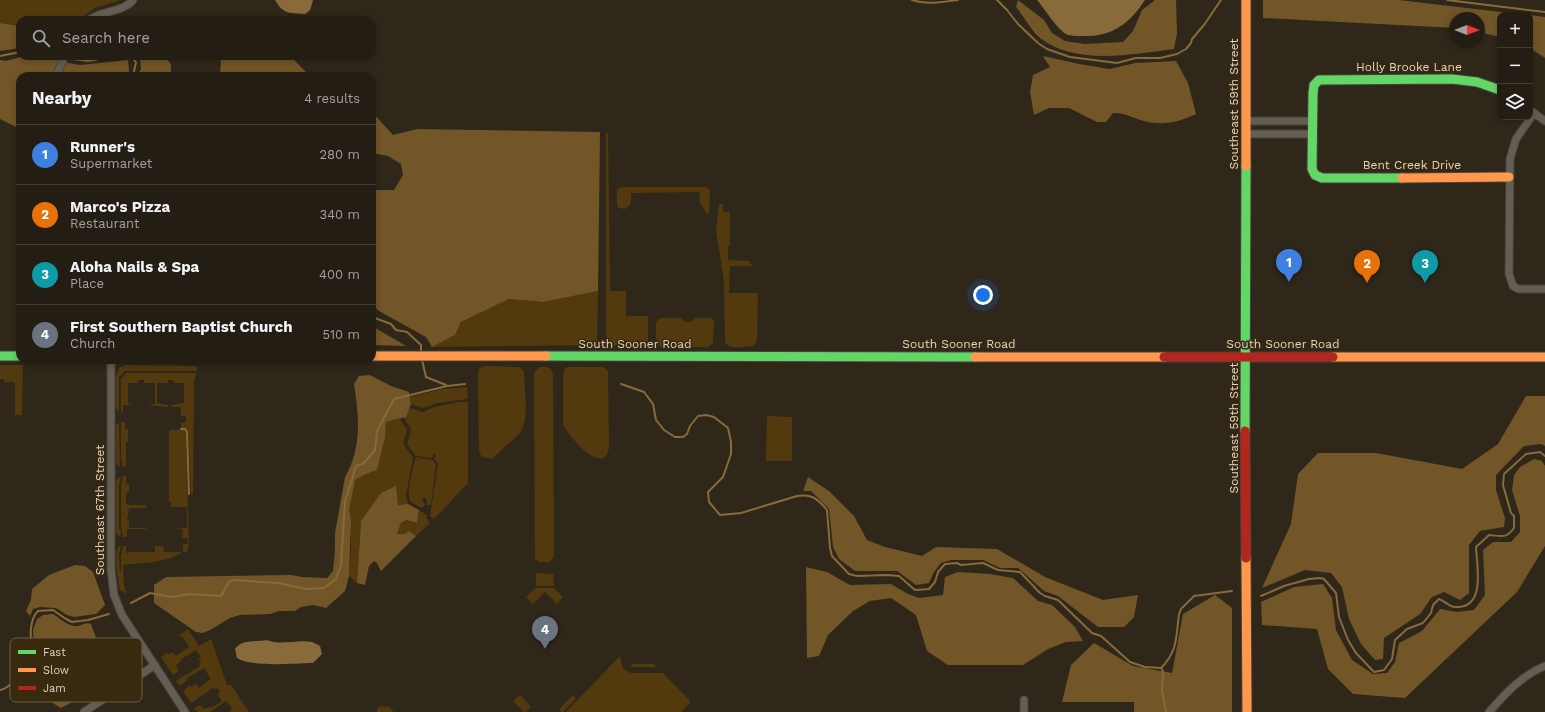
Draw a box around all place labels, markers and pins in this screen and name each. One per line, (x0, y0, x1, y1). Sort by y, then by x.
pin: 1 (1276, 249, 1302, 282)
pin: 2 (1354, 250, 1380, 283)
pin: 3 (1412, 250, 1438, 283)
pin: 4 (532, 616, 558, 649)

